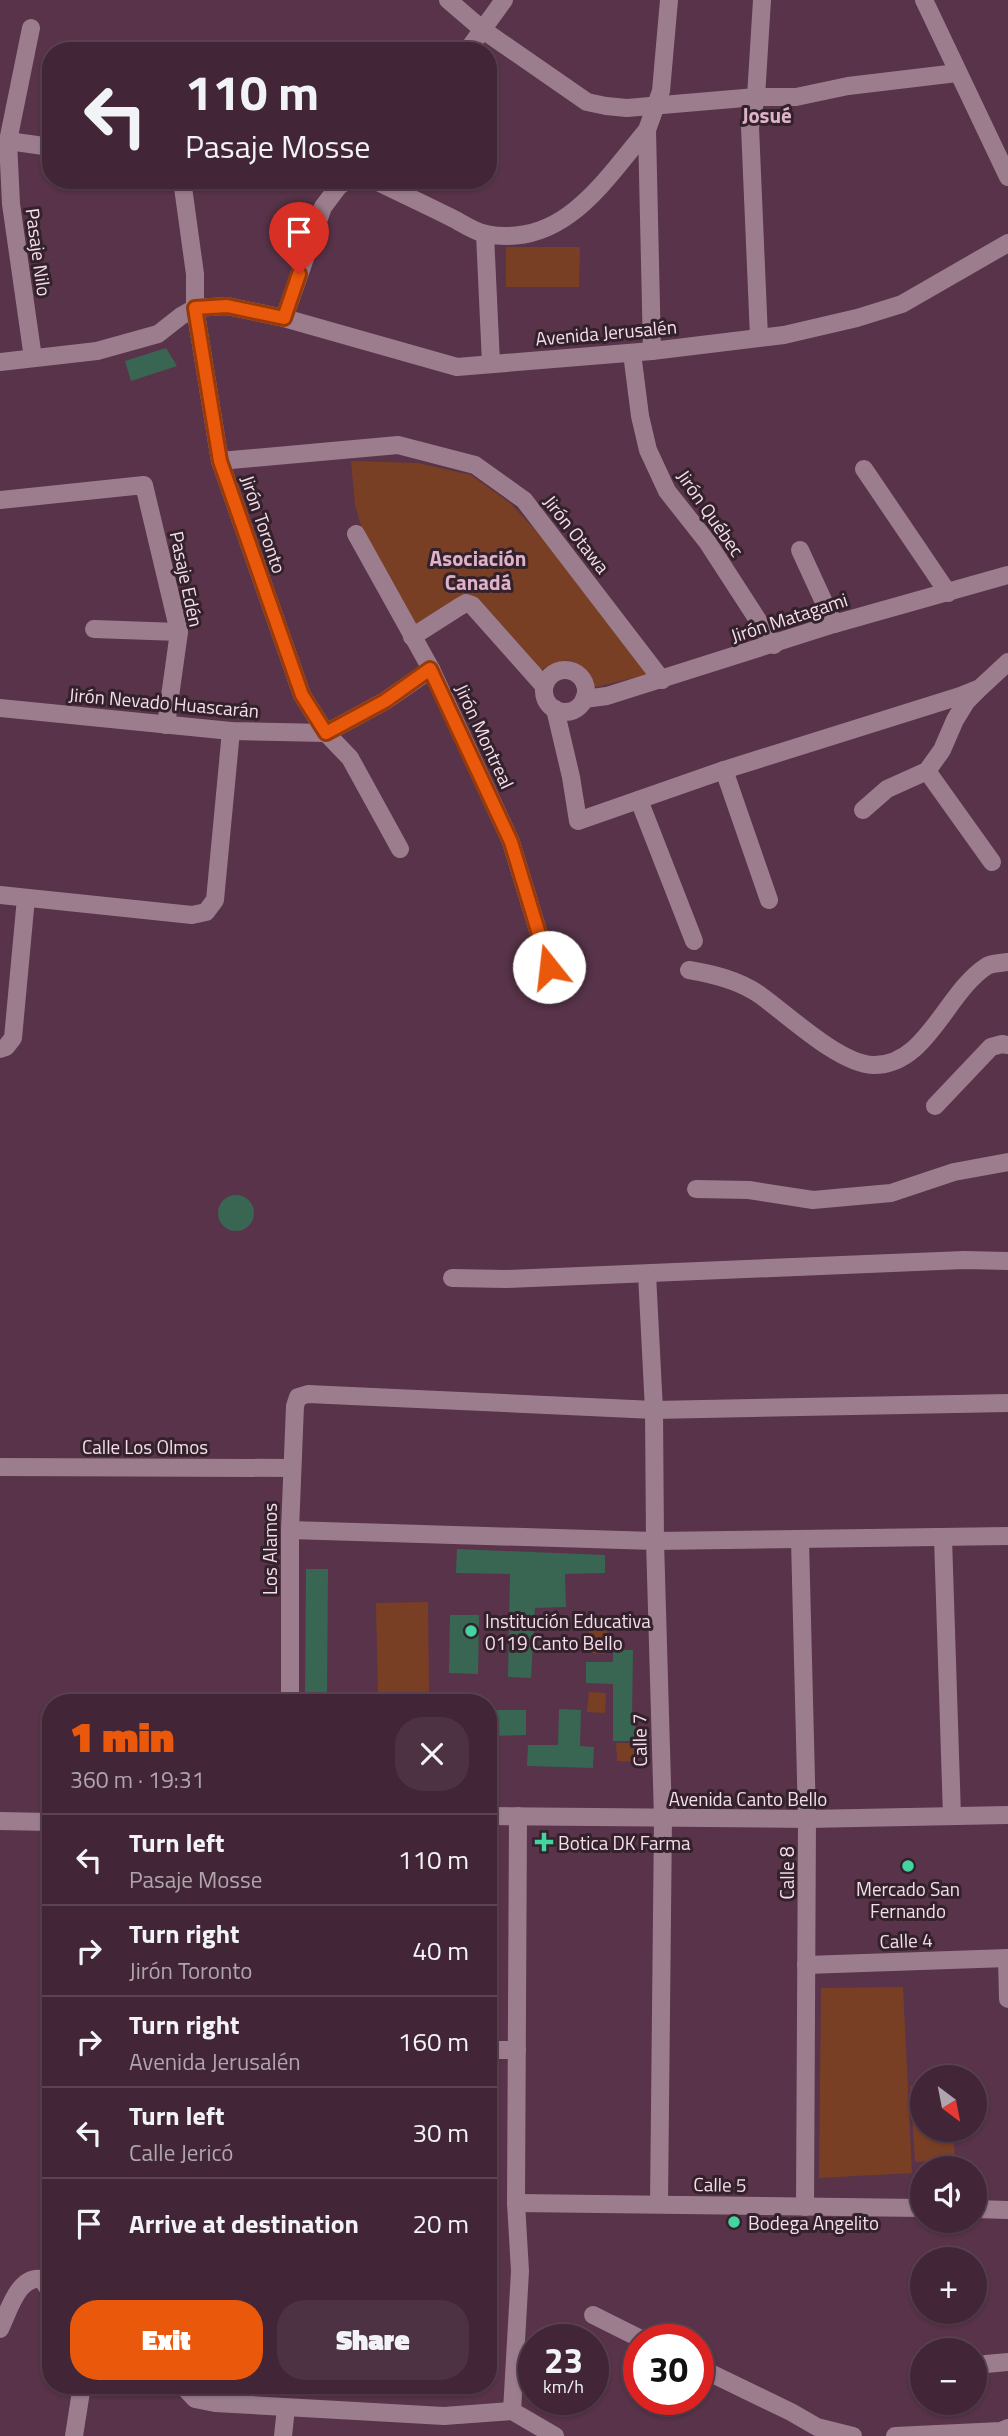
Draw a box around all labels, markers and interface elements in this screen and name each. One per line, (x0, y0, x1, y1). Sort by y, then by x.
text: 110 m (185, 54, 319, 129)
icon: left (70, 70, 161, 161)
district label: Josué (742, 99, 792, 131)
text: Pasaje Mosse (185, 122, 371, 170)
pin (269, 202, 329, 274)
street label: Pasaje Nilo (18, 206, 60, 298)
icon: arrive (280, 213, 318, 251)
street label: Avenida Jerusalén (534, 311, 678, 353)
street label: Jirón Québec (670, 463, 752, 563)
street label: Jirón Toronto (234, 471, 294, 577)
street label: Jirón Otawa (537, 488, 617, 580)
street label: Pasaje Edén (163, 528, 211, 630)
district label: Asociación Canadá (430, 542, 526, 598)
street label: Jirón Matagami (727, 584, 851, 650)
street label: Jirón Nevado Huascarán (68, 679, 260, 725)
street label: Jirón Montreal (448, 679, 522, 793)
position arrow (512, 930, 586, 1004)
street label: Calle Los Olmos (82, 1432, 208, 1461)
street label: Los Alamos (255, 1503, 284, 1595)
place label: Institución Educativa 0119 Canto Bello (485, 1606, 651, 1657)
marker: Institución Educativa 0119 Canto Bello (463, 1623, 479, 1639)
text: 1 min (70, 1704, 174, 1768)
street label: Calle 7 (624, 1713, 654, 1767)
button: close (395, 1717, 469, 1791)
text: 360 m · 19:31 (70, 1762, 205, 1797)
street label: Avenida Canto Bello (669, 1784, 827, 1813)
text: Turn left (129, 1823, 224, 1862)
place label: Botica DK Farma (558, 1828, 691, 1857)
marker: Botica DK Farma (536, 1834, 552, 1850)
text: 110 m (398, 1840, 469, 1879)
icon: left (70, 1841, 108, 1879)
street label: Calle 8 (772, 1846, 801, 1900)
marker: Mercado San Fernando (900, 1858, 916, 1874)
text: Pasaje Mosse (129, 1862, 262, 1897)
place label: Mercado San Fernando (856, 1874, 960, 1925)
text: Turn right (129, 1914, 240, 1953)
street label: Calle 4 (879, 1925, 933, 1955)
text: 40 m (412, 1931, 469, 1970)
icon: right (70, 1932, 108, 1970)
text: Jirón Toronto (129, 1953, 253, 1988)
text: Turn right (129, 2005, 240, 2044)
text: 160 m (398, 2022, 469, 2061)
icon: right (70, 2023, 108, 2061)
text: Avenida Jerusalén (129, 2044, 301, 2079)
north arrow (910, 2065, 987, 2142)
map controls (910, 2065, 987, 2415)
text: Turn left (129, 2096, 224, 2135)
text: 30 m (412, 2113, 469, 2152)
icon: left (70, 2114, 108, 2152)
text: Calle Jericó (129, 2135, 234, 2170)
button: sound (910, 2156, 987, 2233)
street label: Calle 5 (693, 2169, 747, 2199)
text: Arrive at destination (129, 2204, 359, 2243)
text: 20 m (412, 2204, 469, 2243)
icon: arrive (70, 2205, 108, 2243)
place label: Bodega Angelito (748, 2208, 879, 2237)
marker: Bodega Angelito (726, 2214, 742, 2230)
button: + (910, 2247, 987, 2324)
button: Exit (70, 2300, 263, 2380)
button: Share (277, 2300, 469, 2380)
speed limit sign: 30 (623, 2324, 714, 2415)
text: 23 (544, 2333, 583, 2387)
button: − (910, 2338, 987, 2415)
text: km/h (543, 2373, 584, 2400)

